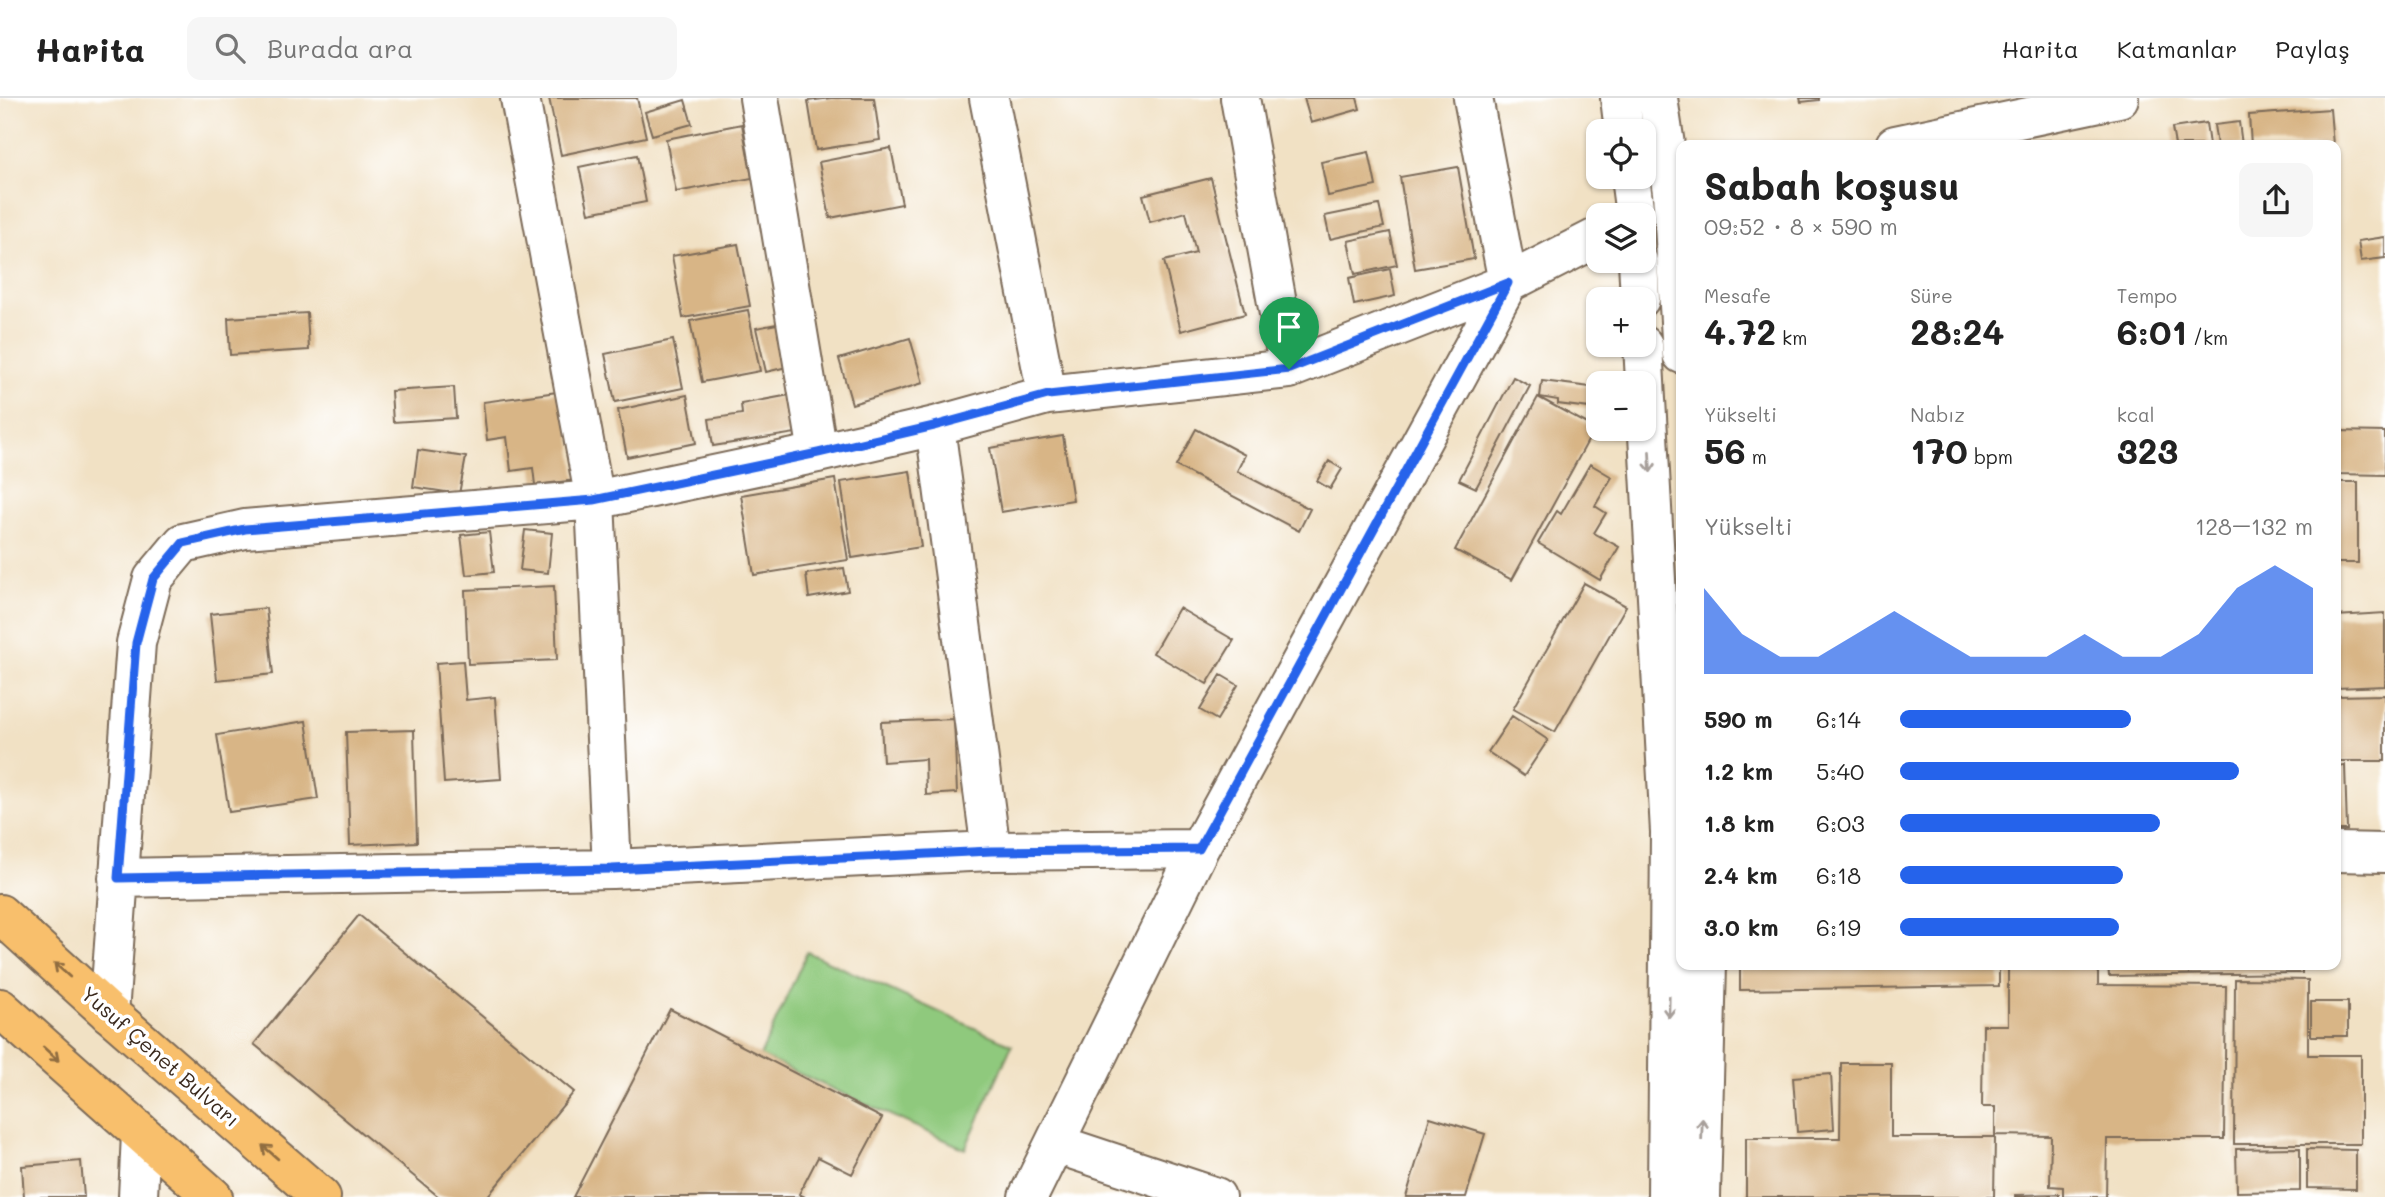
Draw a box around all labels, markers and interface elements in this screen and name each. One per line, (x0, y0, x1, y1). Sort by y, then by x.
search box (187, 17, 677, 80)
text: Harita (35, 27, 145, 70)
icon: search (211, 29, 249, 67)
text: Burada ara (267, 31, 413, 65)
text: Harita (2002, 33, 2079, 64)
text: Katmanlar (2117, 33, 2237, 64)
text: Paylaş (2275, 33, 2350, 64)
map controls (1586, 119, 1656, 441)
button: locate (1586, 119, 1656, 189)
text: Sabah koşusu (1704, 160, 1960, 210)
button: share (2239, 163, 2313, 237)
button: layers (1586, 203, 1656, 273)
text: 09:52 · 8 × 590 m (1704, 211, 1898, 241)
text: Mesafe (1704, 283, 1771, 308)
text: Süre (1910, 283, 1953, 308)
text: Tempo (2117, 283, 2177, 308)
button: + (1586, 287, 1656, 357)
pin (1259, 297, 1319, 369)
icon: arrive (1270, 308, 1308, 346)
text: 4.72 (1704, 308, 1776, 354)
text: 28:24 (1910, 308, 2004, 354)
text: 6:01 (2117, 308, 2187, 354)
text: km (1776, 325, 1807, 350)
text: /km (2187, 325, 2228, 350)
button: − (1586, 371, 1656, 441)
text: Yükselti (1704, 402, 1777, 427)
text: Nabız (1910, 402, 1965, 427)
text: kcal (2117, 402, 2155, 427)
text: 56 (1704, 427, 1746, 473)
text: 170 (1910, 427, 1968, 473)
text: 323 (2117, 427, 2178, 473)
text: m (1746, 444, 1767, 469)
text: bpm (1968, 444, 2013, 469)
one-way arrow (1643, 450, 1656, 473)
text: Yükselti (1704, 511, 1792, 541)
text: 128–132 m (2195, 511, 2313, 541)
text: 590 m (1704, 704, 1773, 734)
text: 6:14 (1816, 704, 1861, 734)
text: 1.2 km (1704, 756, 1773, 786)
text: 5:40 (1816, 756, 1864, 786)
text: 1.8 km (1704, 808, 1774, 838)
text: 6:03 (1816, 808, 1865, 838)
text: 2.4 km (1704, 860, 1777, 890)
text: 6:18 (1816, 860, 1861, 890)
text: 3.0 km (1704, 912, 1779, 942)
text: 6:19 (1816, 912, 1861, 942)
one-way arrow (53, 962, 71, 978)
street label: Yusuf Çenet Bulvarı (76, 980, 246, 1132)
one-way arrow (1662, 995, 1676, 1018)
one-way arrow (42, 1046, 60, 1062)
one-way arrow (1696, 1118, 1709, 1141)
one-way arrow (261, 1144, 279, 1160)

